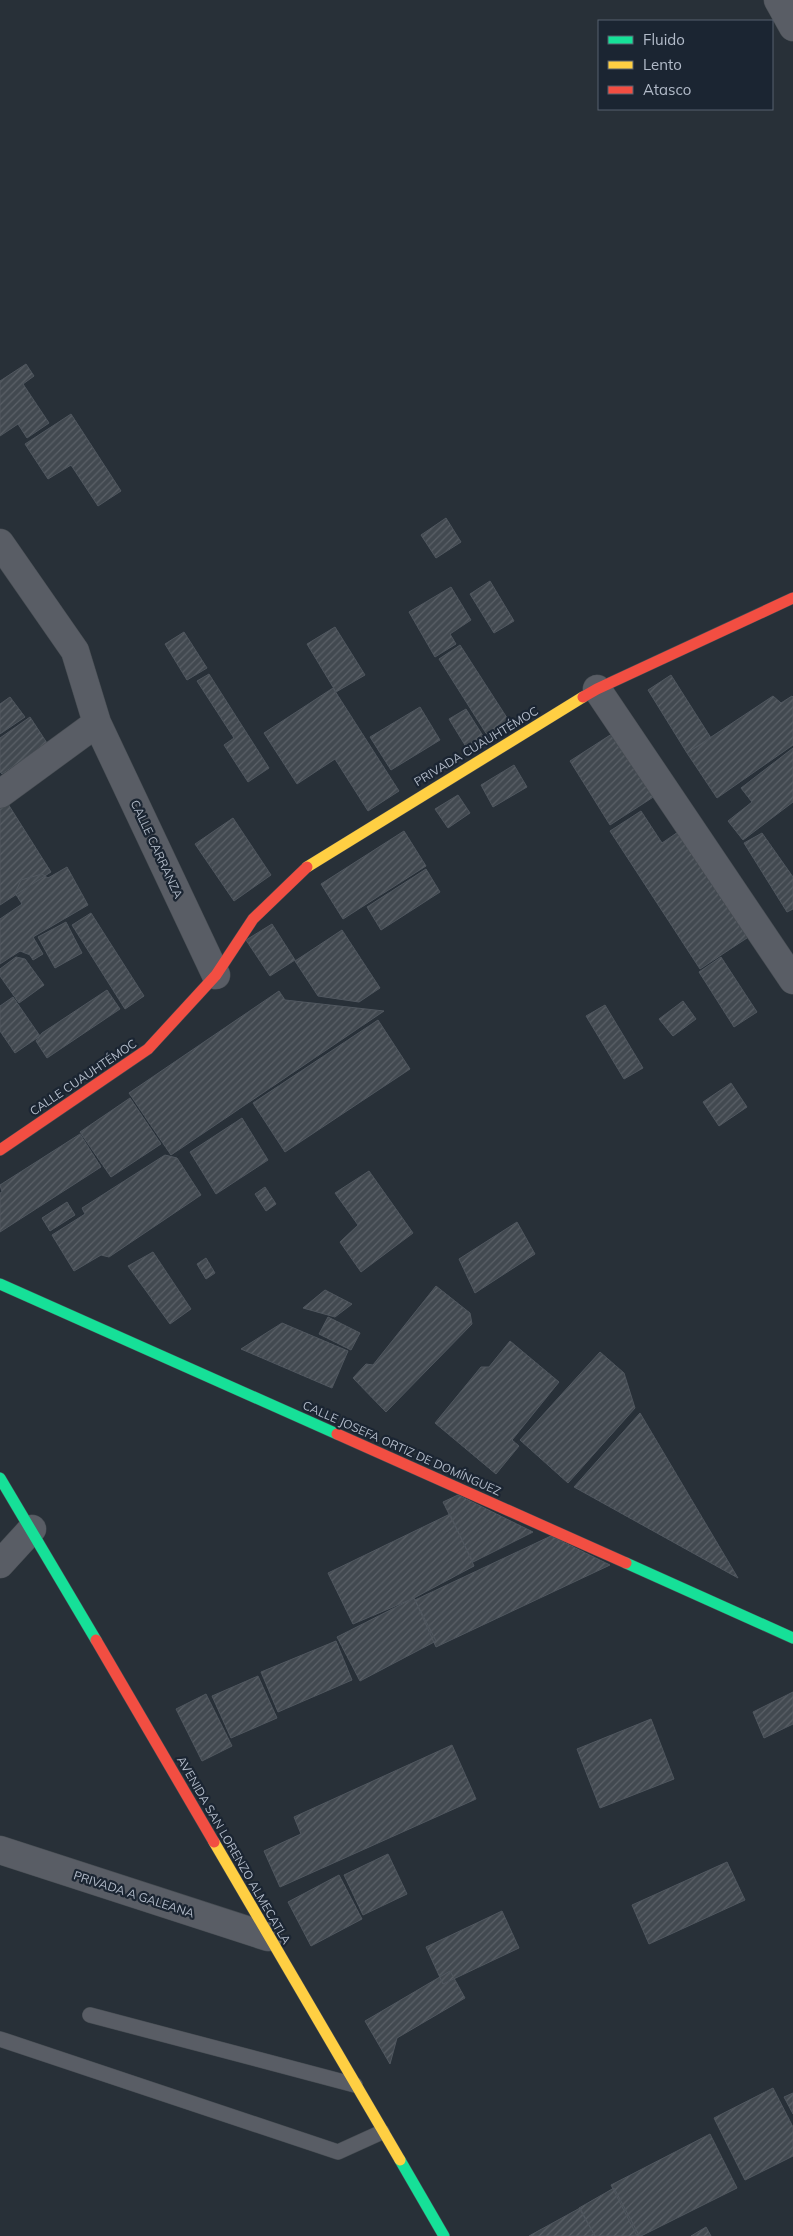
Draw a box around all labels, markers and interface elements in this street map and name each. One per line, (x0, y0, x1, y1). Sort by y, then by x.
legend (598, 20, 773, 110)
text: Fluido (643, 30, 685, 49)
text: Lento (643, 55, 682, 74)
text: Atasco (643, 80, 691, 99)
street label: PRIVADA CUAUHTÉMOC (411, 703, 541, 789)
street label: CALLE CARRANZA (128, 797, 186, 901)
street label: CALLE CUAUHTÉMOC (27, 1036, 139, 1118)
street label: CALLE JOSEFA ORTIZ DE DOMÍNGUEZ (301, 1397, 503, 1499)
street label: AVENIDA SAN LORENZO ALMECATLA (174, 1753, 294, 1947)
street label: PRIVADA A GALEANA (72, 1867, 196, 1921)

